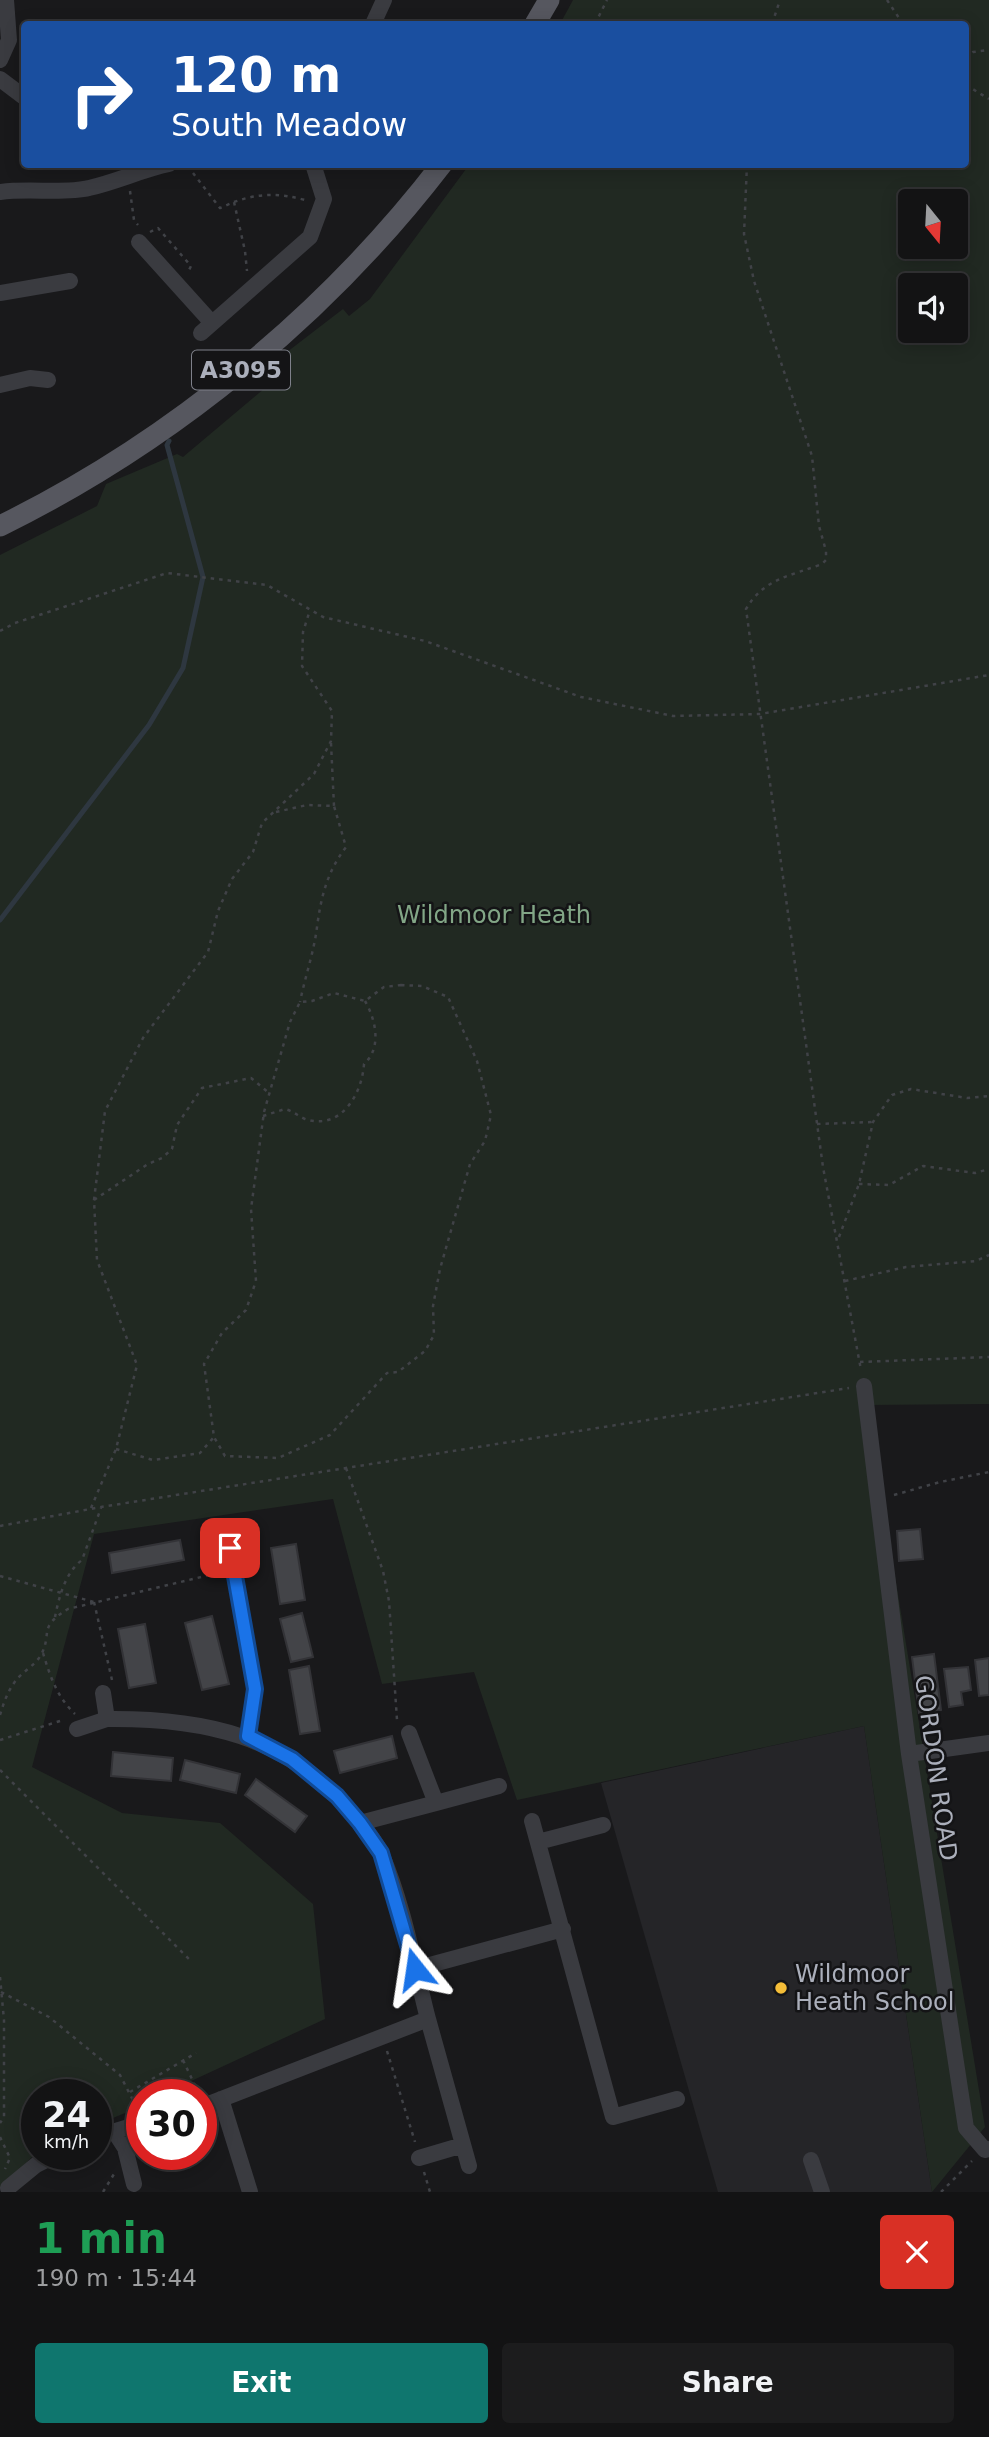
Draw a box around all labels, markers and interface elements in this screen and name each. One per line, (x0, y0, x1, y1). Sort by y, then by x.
text: 120 m (171, 47, 341, 104)
icon: right (56, 49, 147, 140)
text: South Meadow (171, 106, 407, 144)
north arrow (898, 189, 968, 259)
map controls (898, 189, 968, 343)
button: sound (898, 273, 968, 343)
road number: A3095 (192, 350, 290, 390)
park label: Wildmoor Heath (397, 901, 591, 929)
pin (200, 1518, 260, 1578)
icon: arrive (211, 1529, 249, 1567)
street label: GORDON ROAD (909, 1673, 963, 1863)
position arrow (378, 1932, 452, 2006)
place label: Wildmoor Heath School (795, 1960, 954, 2016)
marker: Wildmoor Heath School (773, 1980, 789, 1996)
speed limit sign: 30 (126, 2079, 217, 2170)
text: 24 (42, 2095, 91, 2135)
text: km/h (44, 2131, 89, 2152)
text: 1 min (35, 2214, 167, 2263)
button: close (880, 2215, 954, 2289)
text: 190 m · 15:44 (35, 2265, 197, 2291)
button: Exit (35, 2343, 488, 2423)
button: Share (502, 2343, 954, 2423)

